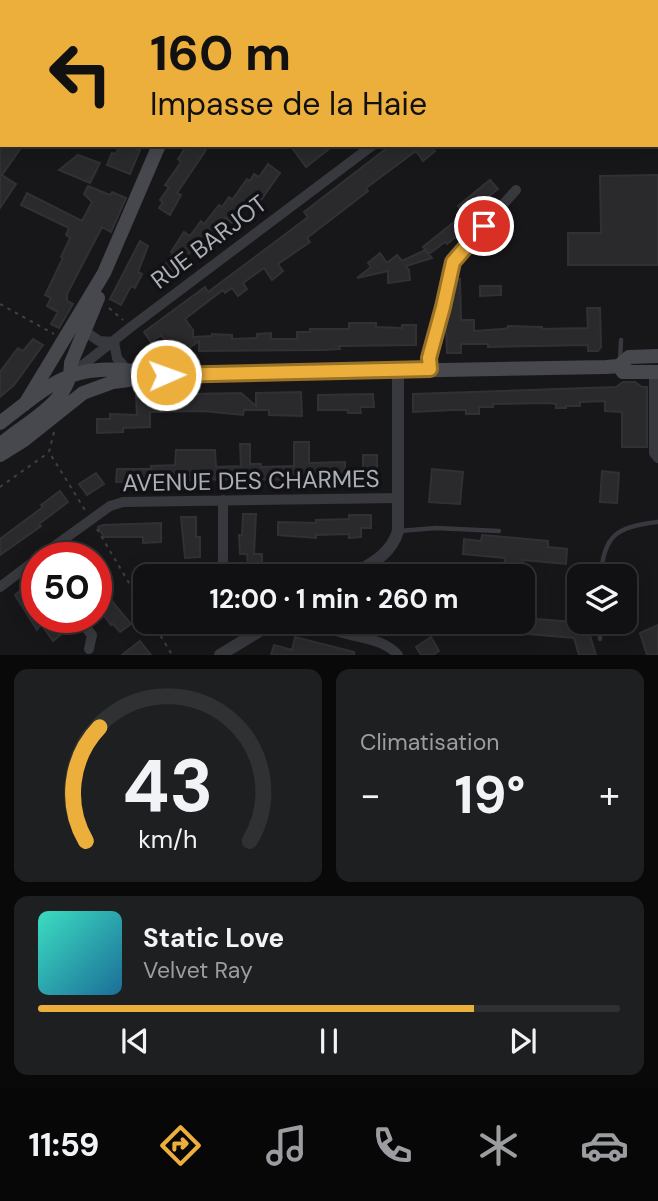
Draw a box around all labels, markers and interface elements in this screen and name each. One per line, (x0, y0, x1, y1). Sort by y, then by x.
text: 160 m (150, 21, 291, 85)
icon: left (35, 28, 126, 119)
text: Impasse de la Haie (150, 83, 427, 125)
street label: RUE BARJOT (144, 188, 273, 295)
pin (454, 196, 514, 256)
icon: arrive (465, 207, 503, 245)
position arrow (129, 338, 203, 412)
street label: AVENUE DES CHARMES (122, 463, 380, 498)
speed limit sign: 50 (21, 542, 112, 633)
map controls (567, 564, 637, 634)
button: layers (567, 564, 637, 634)
text: 12:00 · 1 min · 260 m (210, 582, 458, 616)
text: Climatisation (360, 727, 499, 757)
text: 43 (122, 740, 214, 835)
text: 19° (455, 761, 525, 829)
text: − (360, 770, 381, 820)
text: + (599, 770, 620, 820)
text: km/h (138, 823, 198, 856)
text: Static Love (143, 921, 284, 955)
text: Velvet Ray (143, 955, 253, 985)
icon: previous (116, 1022, 154, 1060)
icon: pause (310, 1022, 348, 1060)
icon: next (504, 1022, 542, 1060)
icon: directions (156, 1121, 205, 1170)
icon: music (262, 1121, 311, 1170)
icon: phone (368, 1121, 417, 1170)
icon: climate (474, 1121, 523, 1170)
icon: car (580, 1121, 629, 1170)
text: 11:59 (29, 1124, 99, 1166)

